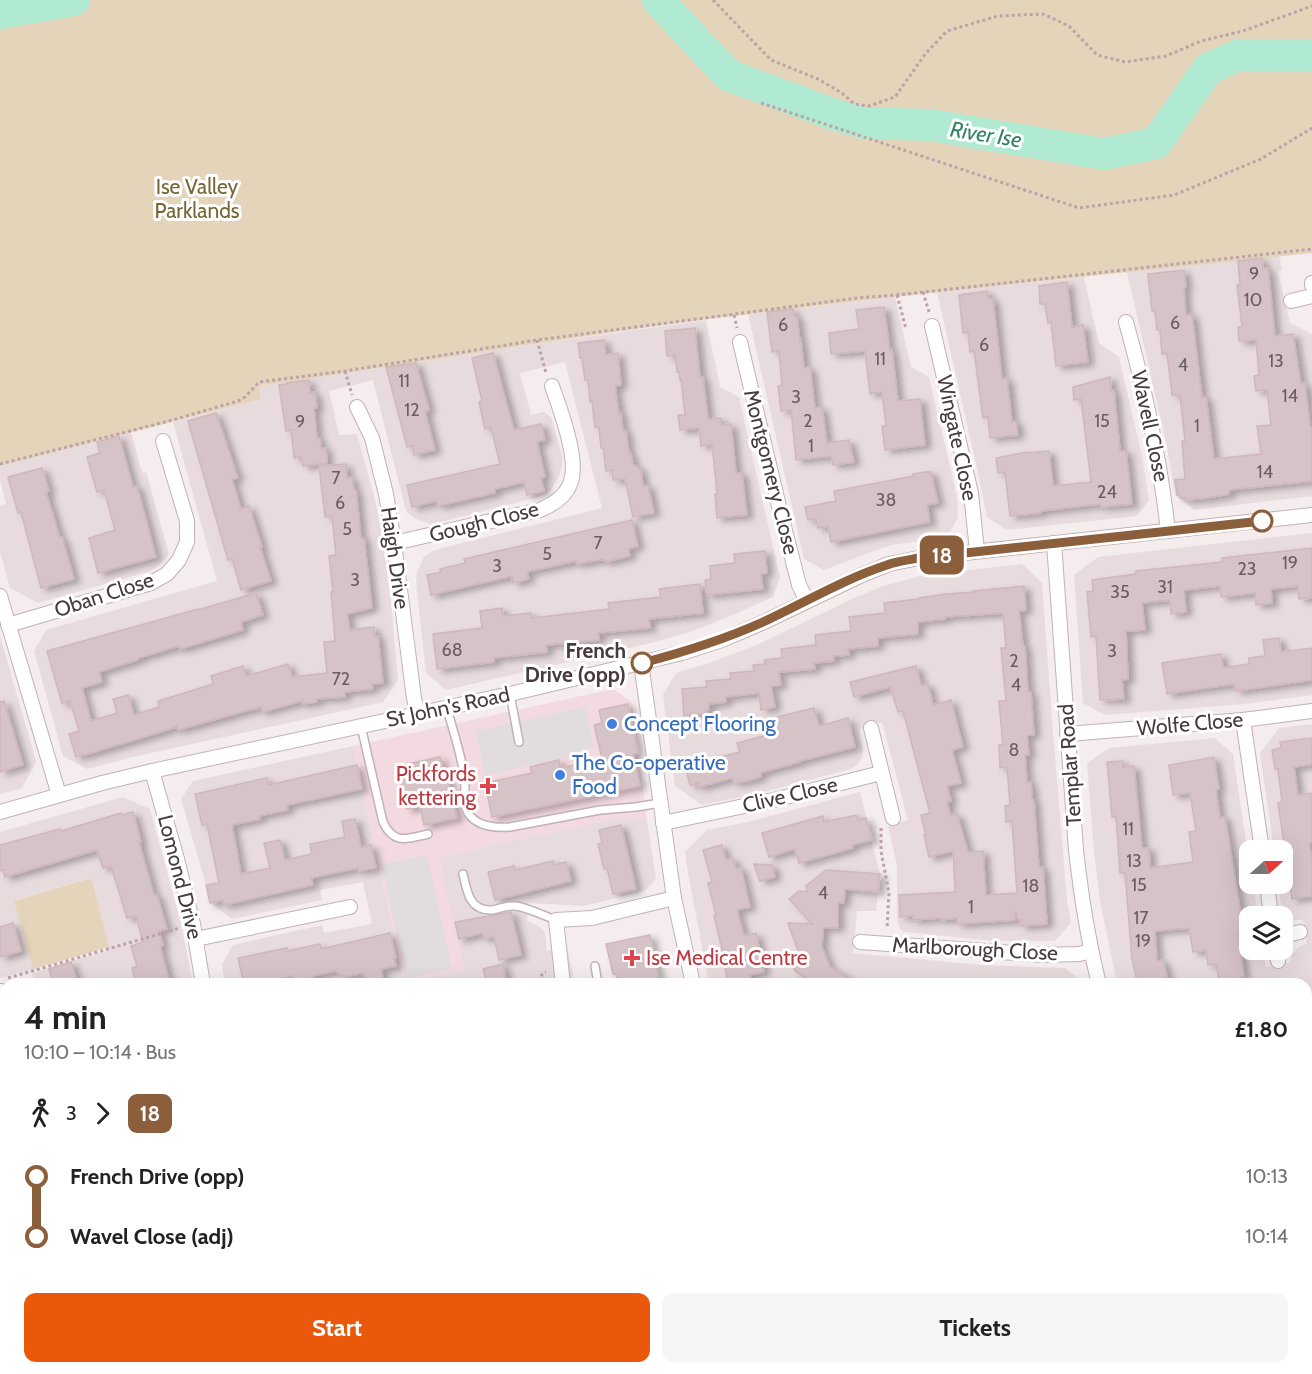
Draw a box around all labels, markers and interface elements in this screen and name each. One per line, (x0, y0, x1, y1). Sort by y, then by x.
water label: River Ise (948, 116, 1024, 153)
park label: Ise Valley Parklands (155, 174, 240, 223)
house number: 9 (1249, 263, 1259, 285)
house number: 10 (1244, 289, 1262, 311)
house number: 6 (1170, 312, 1180, 334)
house number: 6 (778, 314, 788, 336)
house number: 6 (979, 334, 989, 356)
house number: 11 (874, 348, 886, 370)
house number: 13 (1268, 350, 1284, 372)
house number: 4 (1178, 354, 1188, 376)
street label: Wavell Close (1127, 368, 1175, 484)
house number: 11 (398, 370, 410, 392)
street label: Wingate Close (932, 373, 983, 503)
house number: 14 (1282, 385, 1298, 407)
house number: 3 (791, 386, 801, 408)
street label: Montgomery Close (739, 387, 804, 557)
house number: 12 (404, 399, 420, 421)
house number: 2 (803, 410, 813, 432)
house number: 15 (1094, 410, 1110, 432)
house number: 9 (295, 411, 305, 433)
house number: 1 (1194, 415, 1200, 437)
house number: 1 (808, 435, 814, 457)
house number: 14 (1257, 461, 1273, 483)
house number: 7 (331, 467, 341, 489)
house number: 24 (1097, 481, 1117, 503)
house number: 38 (876, 489, 896, 511)
house number: 6 (335, 492, 345, 514)
street label: Gough Close (427, 496, 541, 547)
street label: Haigh Drive (376, 505, 415, 611)
unlabelled marker (1251, 510, 1273, 532)
house number: 5 (342, 518, 352, 540)
house number: 7 (593, 532, 603, 554)
line badge: 18 (915, 536, 969, 574)
house number: 5 (542, 543, 552, 565)
text: 18 (932, 543, 952, 568)
house number: 19 (1282, 552, 1298, 574)
house number: 3 (492, 555, 502, 577)
house number: 23 (1237, 558, 1257, 580)
street label: Oban Close (51, 567, 157, 622)
house number: 3 (350, 569, 360, 591)
house number: 31 (1157, 576, 1173, 598)
house number: 35 (1110, 581, 1130, 603)
place label: French Drive (opp) (525, 638, 626, 687)
house number: 68 (441, 639, 463, 661)
house number: 3 (1107, 640, 1117, 662)
house number: 2 (1009, 650, 1019, 672)
marker: French Drive (opp) (631, 652, 653, 674)
house number: 72 (332, 668, 350, 690)
house number: 4 (1011, 674, 1021, 696)
street label: St John's Road (384, 681, 512, 732)
street label: Templar Road (1053, 703, 1086, 827)
street label: Wolfe Close (1136, 706, 1244, 741)
place label: Concept Flooring (624, 711, 776, 736)
marker: Concept Flooring (605, 717, 619, 731)
house number: 8 (1009, 739, 1019, 761)
place label: The Co-operative Food (572, 750, 726, 799)
place label: Pickfords kettering (396, 761, 477, 810)
marker: The Co-operative Food (553, 768, 567, 782)
street label: Clive Close (740, 771, 840, 818)
marker: Pickfords kettering (481, 779, 495, 793)
street label: Lomond Drive (153, 812, 208, 942)
house number: 11 (1122, 818, 1134, 840)
north arrow (1239, 840, 1293, 894)
map controls (1239, 840, 1293, 960)
house number: 13 (1126, 850, 1142, 872)
house number: 15 (1131, 874, 1147, 896)
house number: 18 (1023, 875, 1039, 897)
house number: 4 (818, 882, 828, 904)
house number: 1 (968, 896, 974, 918)
button: layers (1239, 906, 1293, 960)
house number: 17 (1134, 907, 1148, 929)
house number: 19 (1135, 930, 1151, 952)
street label: Marlborough Close (891, 932, 1059, 965)
place label: Ise Medical Centre (646, 945, 808, 970)
marker: Ise Medical Centre (623, 949, 641, 967)
text: 4 min (24, 997, 107, 1037)
text: £1.80 (1235, 1016, 1288, 1043)
text: 10:10 – 10:14 · Bus (24, 1040, 176, 1064)
icon: walk (24, 1097, 57, 1130)
icon: forward (86, 1097, 119, 1130)
text: 3 (66, 1101, 77, 1125)
text: 18 (140, 1101, 160, 1126)
text: French Drive (opp) (70, 1163, 244, 1190)
text: 10:13 (1246, 1164, 1288, 1188)
text: Wavel Close (adj) (70, 1223, 234, 1250)
text: 10:14 (1245, 1224, 1288, 1248)
button: Start (24, 1293, 650, 1362)
button: Tickets (662, 1293, 1288, 1362)

